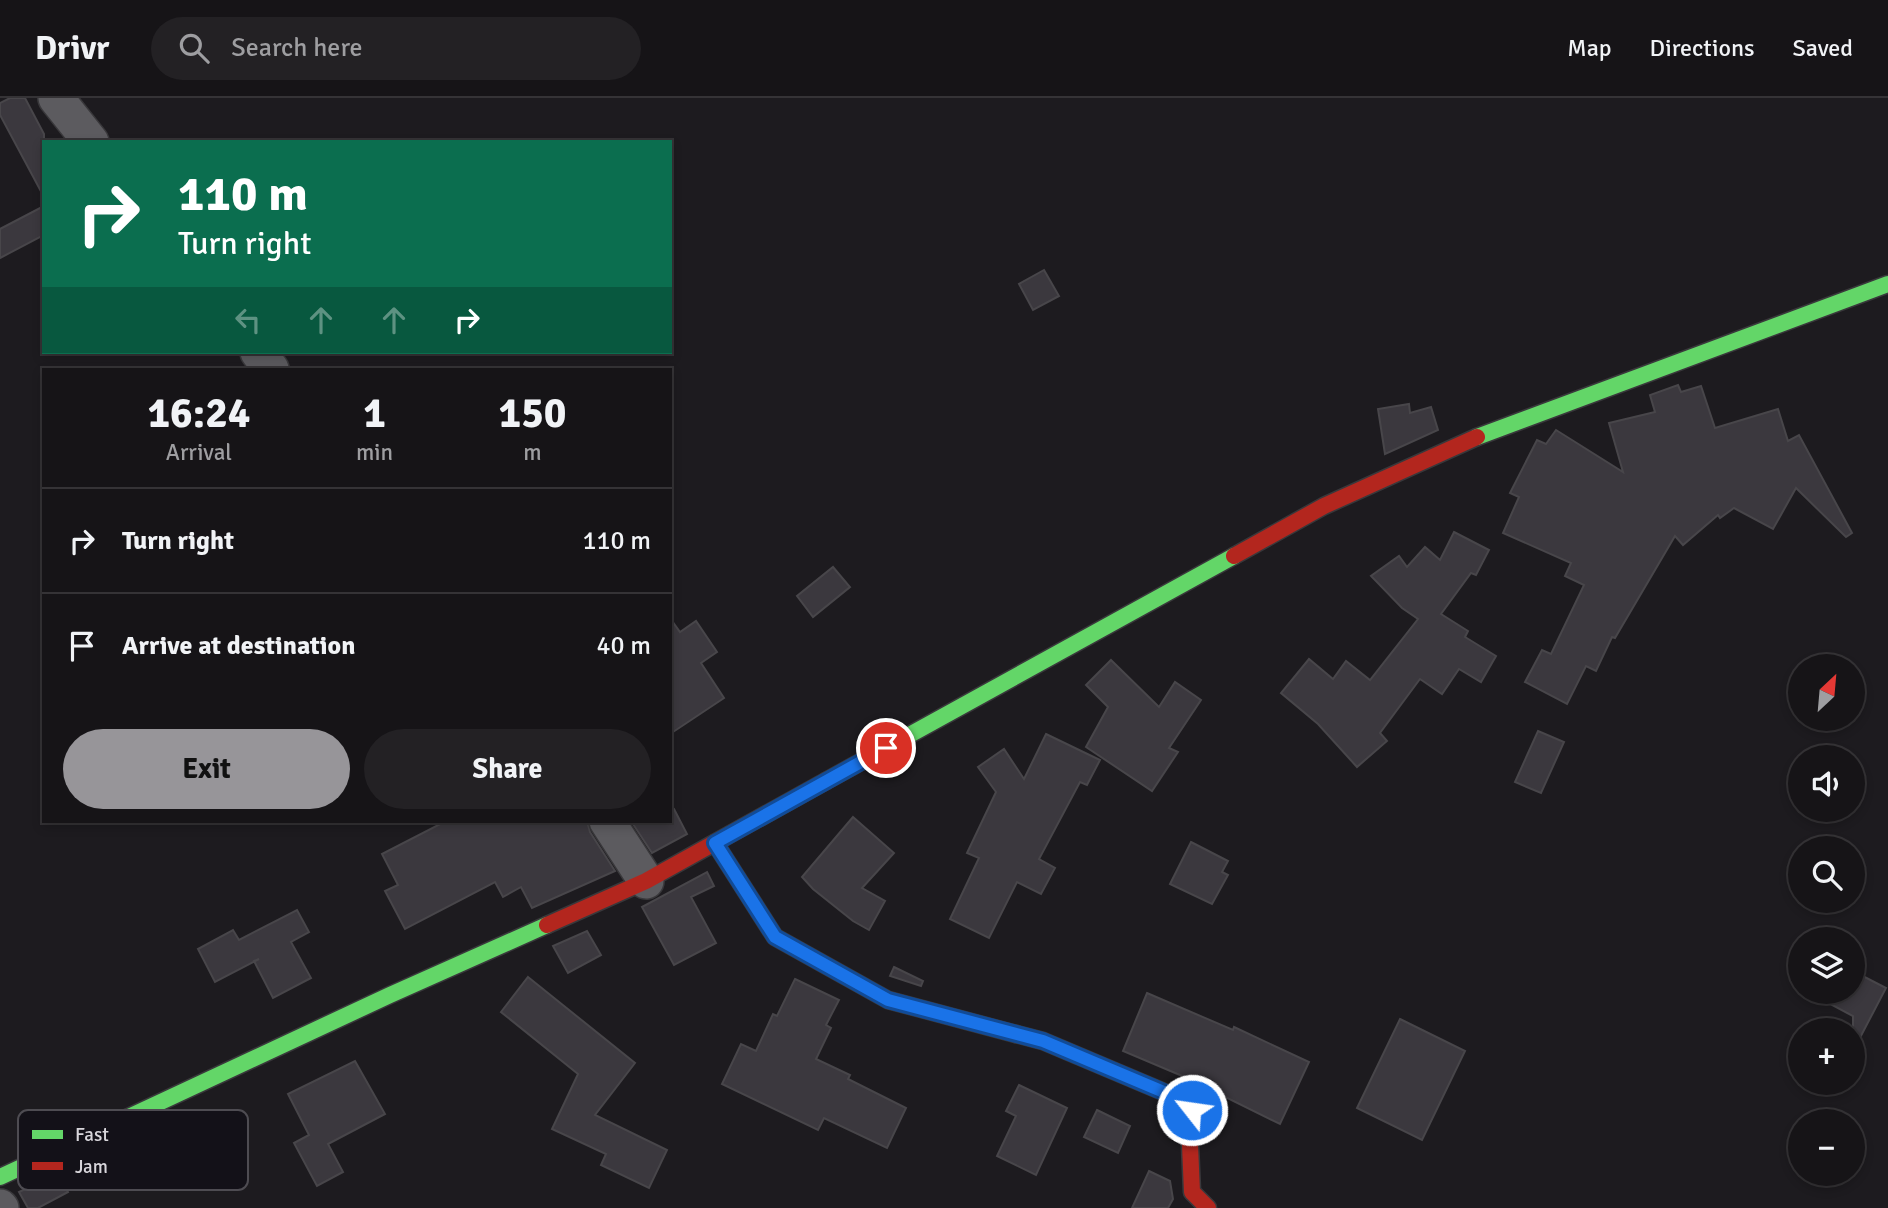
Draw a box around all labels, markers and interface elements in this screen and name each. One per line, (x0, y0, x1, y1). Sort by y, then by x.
search box (151, 17, 641, 80)
text: Drivr (35, 28, 109, 69)
icon: search (175, 29, 213, 67)
text: Search here (231, 32, 362, 64)
text: Map (1567, 33, 1612, 63)
text: Directions (1650, 33, 1755, 63)
text: Saved (1793, 33, 1853, 63)
text: 110 m (178, 164, 308, 224)
icon: right (63, 168, 154, 259)
text: Turn right (178, 224, 311, 263)
icon: left (229, 301, 267, 339)
icon: ahead (302, 301, 340, 339)
icon: ahead (375, 301, 413, 339)
icon: right (448, 301, 486, 339)
text: 16:24 (147, 388, 251, 439)
text: 1 (363, 388, 386, 439)
text: 150 (498, 388, 567, 439)
text: Arrival (166, 438, 232, 467)
text: min (356, 438, 393, 467)
text: m (523, 438, 542, 467)
icon: right (63, 522, 101, 560)
text: Turn right (122, 525, 234, 557)
text: 110 m (582, 525, 651, 557)
icon: arrive (63, 627, 101, 665)
text: Arrive at destination (122, 630, 355, 662)
text: 40 m (596, 630, 651, 662)
north arrow (1788, 654, 1866, 732)
map controls (1788, 654, 1865, 1186)
pin (856, 718, 916, 778)
button: Exit (63, 729, 350, 809)
button: Share (364, 729, 651, 809)
icon: arrive (867, 729, 905, 767)
button: sound (1788, 745, 1865, 822)
button: search (1788, 836, 1865, 913)
button: layers (1788, 927, 1865, 1004)
button: + (1788, 1018, 1865, 1095)
position arrow (1155, 1073, 1229, 1147)
button: − (1788, 1109, 1865, 1186)
legend (18, 1110, 248, 1190)
text: Fast (75, 1123, 109, 1147)
text: Jam (75, 1155, 108, 1179)

